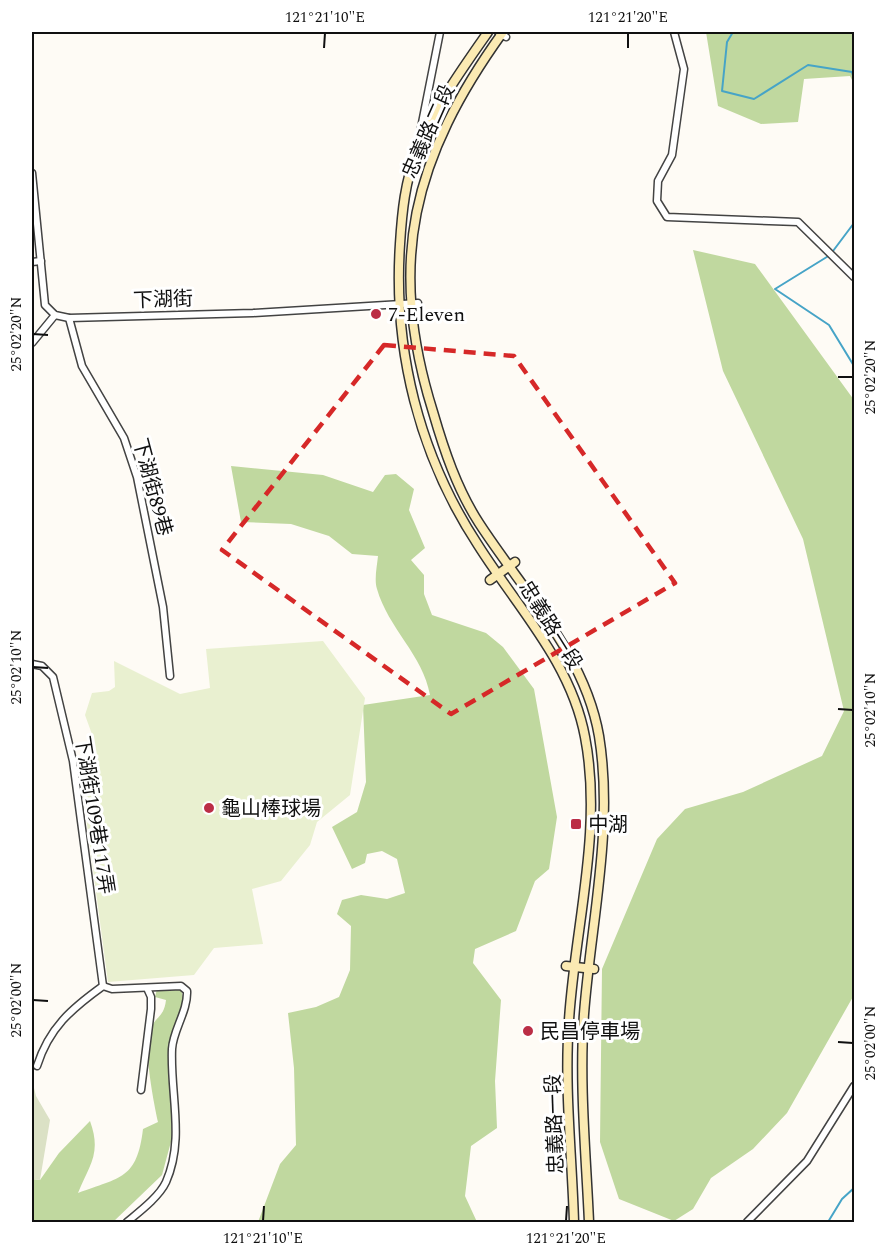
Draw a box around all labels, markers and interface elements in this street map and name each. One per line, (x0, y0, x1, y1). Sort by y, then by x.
text: 121°21'10"E (285, 6, 365, 29)
text: 121°21'20"E (588, 6, 668, 29)
street label: 忠義路二段 (395, 80, 463, 183)
street label: 下湖街 (133, 284, 194, 316)
text: 25°02'20"N (5, 296, 28, 372)
place label: 7-Eleven (388, 300, 465, 330)
marker: 7-Eleven (369, 307, 383, 321)
text: 25°02'20"N (859, 339, 882, 415)
street label: 下湖街89巷 (125, 435, 179, 539)
street label: 忠義路一段 (511, 575, 589, 676)
text: 25°02'10"N (5, 629, 28, 705)
text: 25°02'10"N (859, 672, 882, 748)
street label: 下湖街109巷117弄 (67, 734, 121, 897)
place label: 龜山棒球場 (221, 794, 321, 824)
marker: 龜山棒球場 (202, 801, 216, 815)
place label: 中湖 (588, 810, 628, 840)
marker: 中湖 (569, 817, 583, 831)
text: 25°02'00"N (5, 962, 28, 1038)
text: 25°02'00"N (859, 1005, 882, 1081)
place label: 民昌停車場 (540, 1017, 640, 1047)
marker: 民昌停車場 (521, 1024, 535, 1038)
street label: 忠義路一段 (538, 1073, 572, 1174)
text: 121°21'10"E (223, 1227, 303, 1250)
text: 121°21'20"E (526, 1227, 606, 1250)

